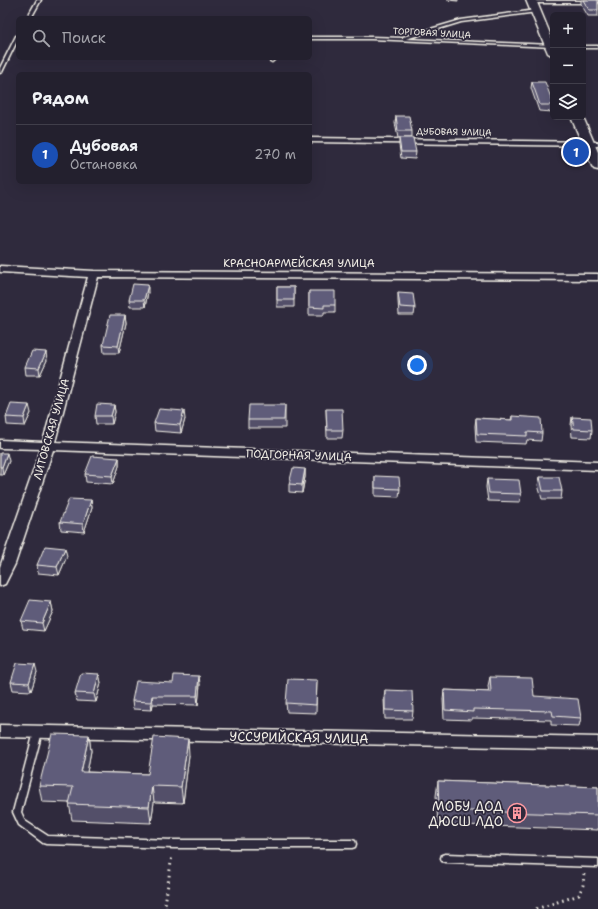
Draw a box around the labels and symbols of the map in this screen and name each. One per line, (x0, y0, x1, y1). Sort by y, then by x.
street label: ТОРГОВАЯ УЛИЦА (393, 25, 472, 41)
street label: ДУБОВАЯ УЛИЦА (416, 125, 492, 139)
pin: 1 (563, 137, 589, 167)
street label: КРАСНОАРМЕЙСКАЯ УЛИЦА (223, 255, 375, 271)
your location (407, 355, 427, 375)
street label: ЛИТОВСКАЯ УЛИЦА (30, 377, 73, 482)
street label: ПОДГОРНАЯ УЛИЦА (246, 446, 352, 465)
street label: УССУРИЙСКАЯ УЛИЦА (229, 727, 369, 747)
place label: МОБУ ДОД ДЮСШ ЛДО (428, 798, 503, 830)
building icon: МОБУ ДОД ДЮСШ ЛДО (506, 802, 528, 824)

